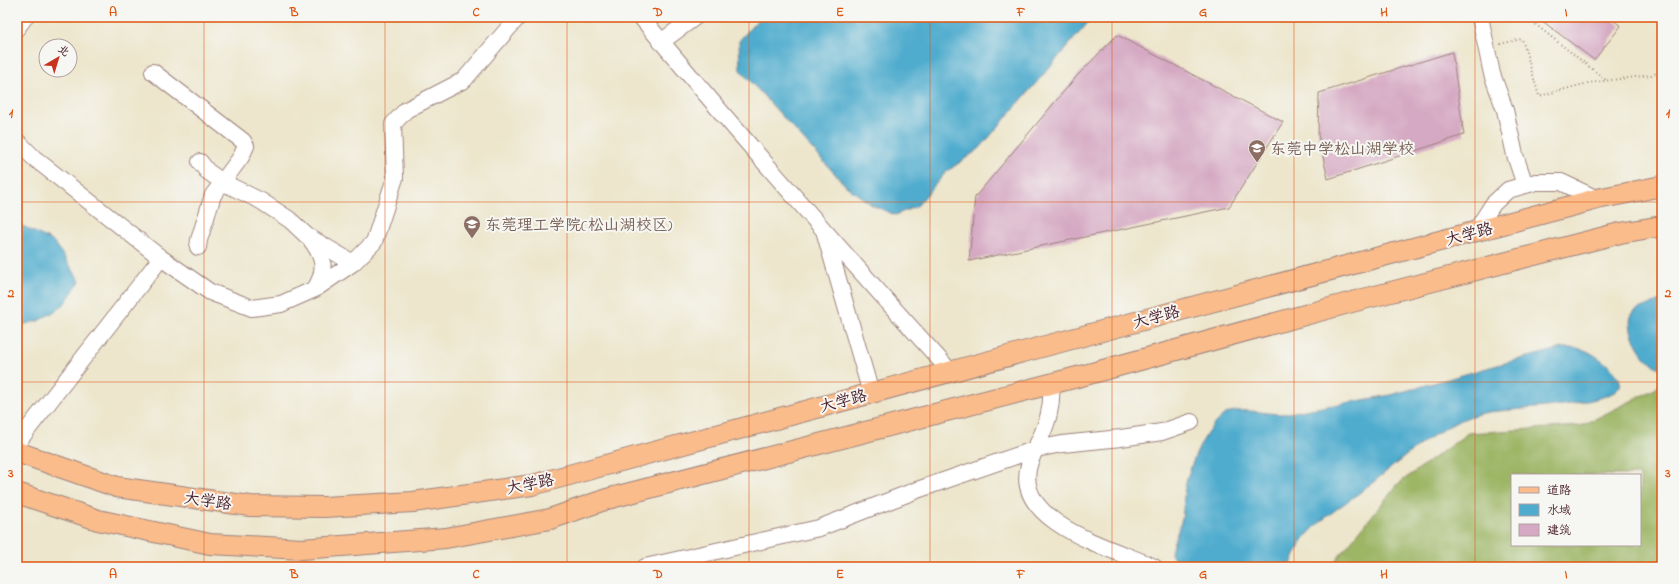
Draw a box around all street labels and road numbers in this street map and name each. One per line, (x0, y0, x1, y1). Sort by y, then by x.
street label: 大学路 (1443, 217, 1496, 253)
street label: 大学路 (1130, 300, 1183, 336)
street label: 大学路 (817, 384, 870, 420)
street label: 大学路 (505, 469, 556, 501)
street label: 大学路 (182, 487, 233, 517)

